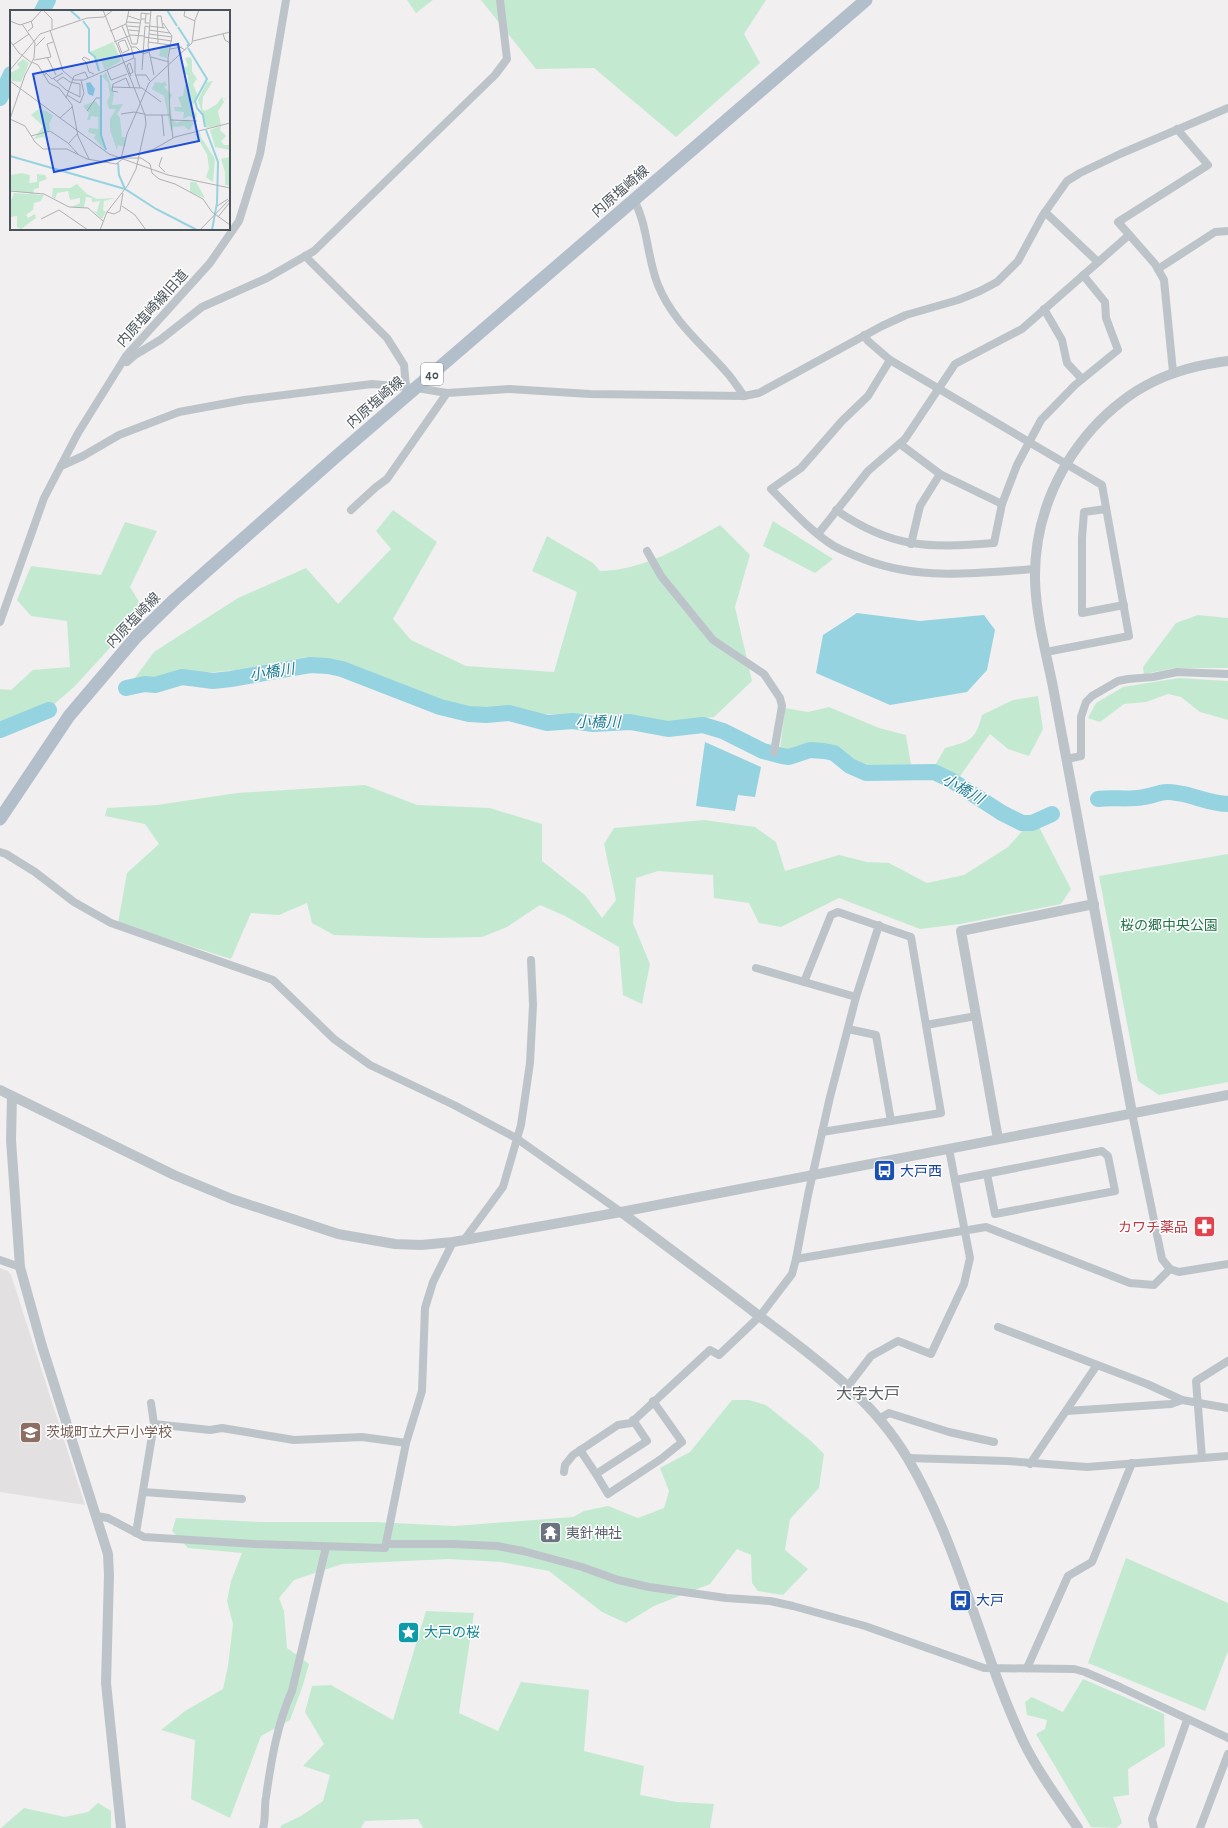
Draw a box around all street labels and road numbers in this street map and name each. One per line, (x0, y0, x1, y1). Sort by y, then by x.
street label: 内原塩崎線 (588, 162, 652, 220)
street label: 内原塩崎線旧道 (113, 266, 191, 350)
road number: 40 (421, 363, 443, 385)
street label: 内原塩崎線 (343, 373, 407, 431)
street label: 内原塩崎線 (103, 589, 163, 651)

